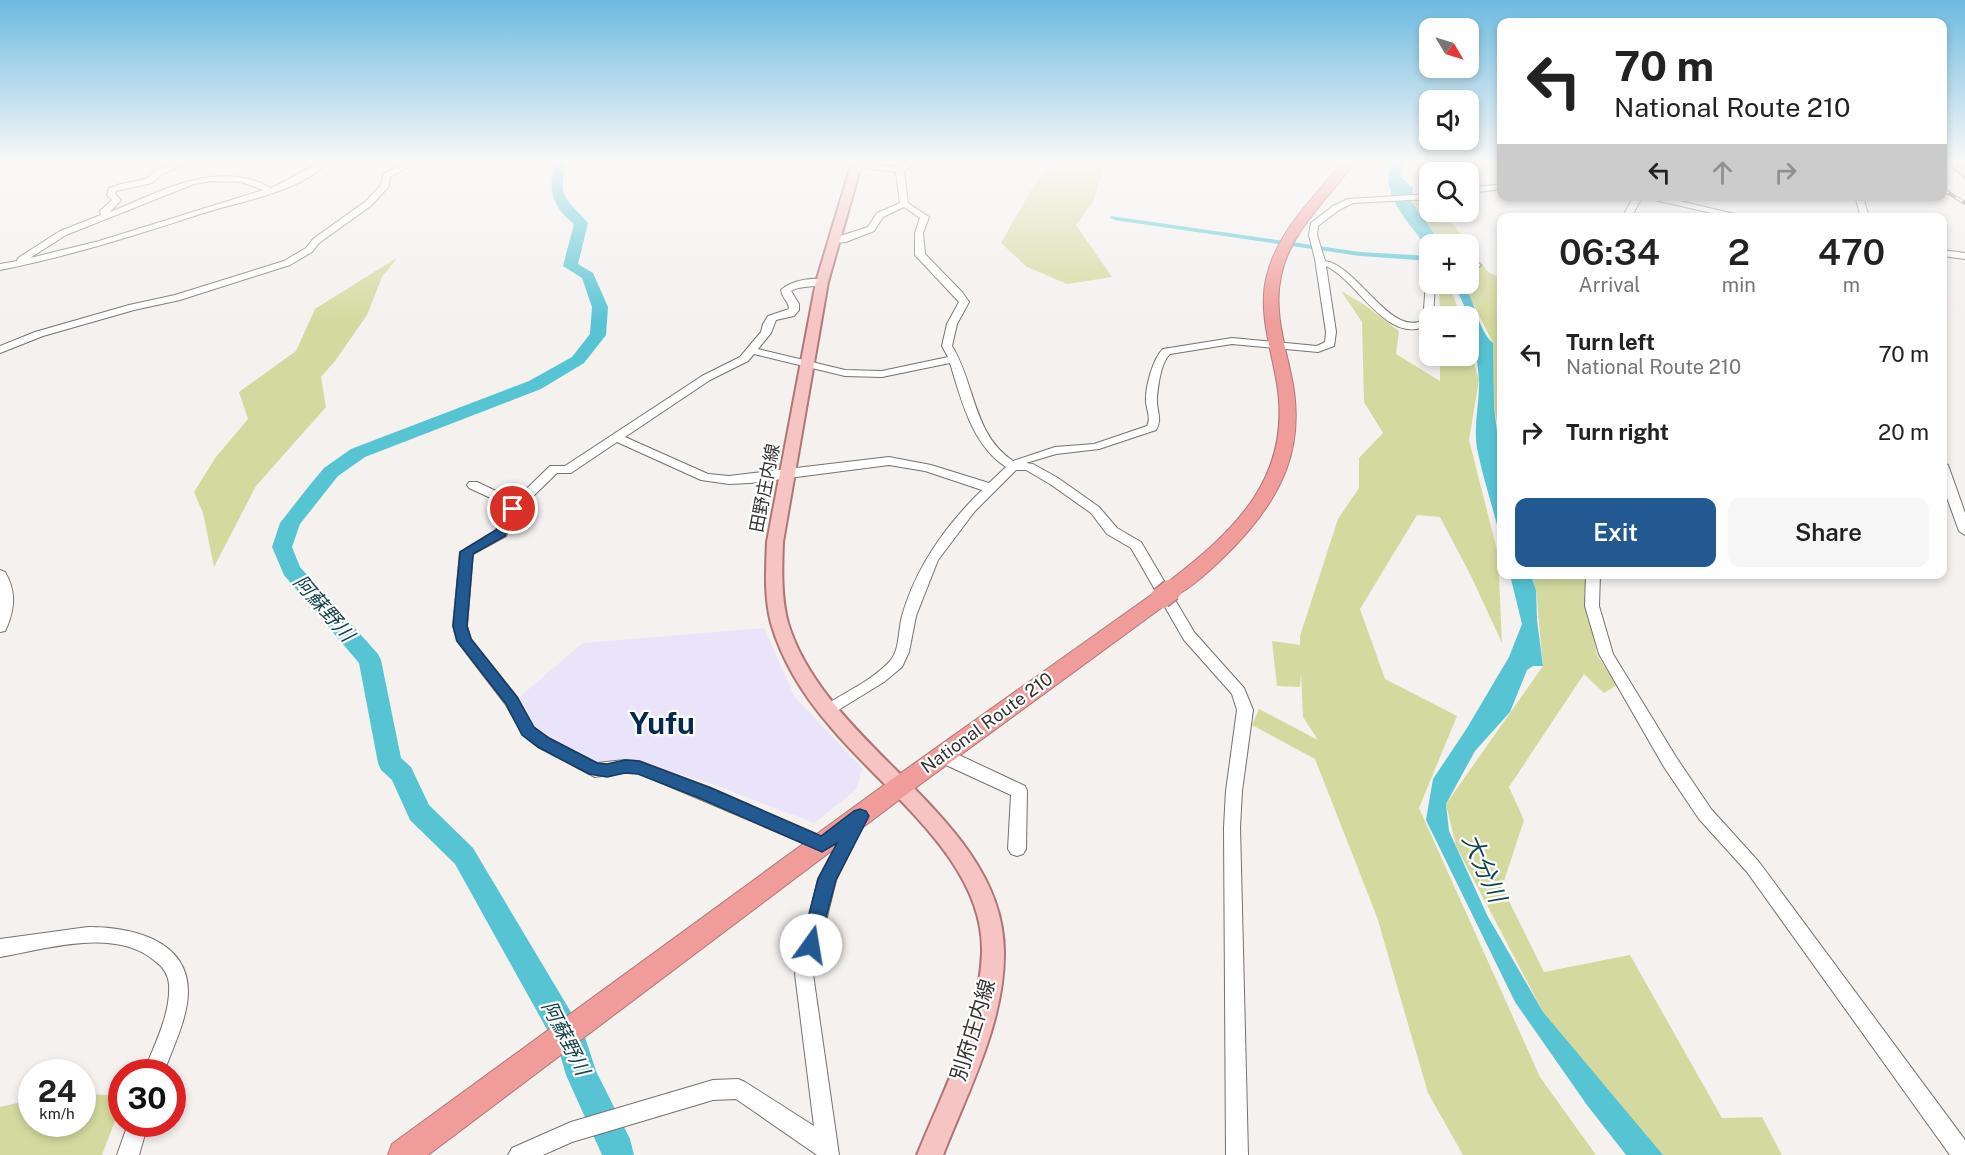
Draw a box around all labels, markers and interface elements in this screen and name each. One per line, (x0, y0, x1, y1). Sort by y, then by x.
north arrow (1419, 18, 1479, 78)
map controls (1419, 18, 1479, 366)
text: 70 m (1614, 41, 1714, 90)
icon: left (1515, 42, 1593, 120)
button: sound (1419, 90, 1479, 150)
text: National Route 210 (1614, 91, 1850, 123)
icon: left (1643, 156, 1676, 189)
icon: ahead (1706, 156, 1739, 189)
icon: right (1769, 156, 1802, 189)
button: search (1419, 162, 1479, 222)
text: 06:34 (1559, 231, 1660, 273)
text: 2 (1728, 231, 1750, 273)
text: 470 (1818, 231, 1885, 273)
button: + (1419, 234, 1479, 294)
text: Arrival (1579, 273, 1640, 297)
text: min (1722, 273, 1756, 297)
text: m (1843, 273, 1860, 297)
button: − (1419, 306, 1479, 366)
text: Turn left (1566, 329, 1655, 355)
icon: left (1515, 338, 1548, 371)
text: 70 m (1878, 341, 1929, 367)
text: National Route 210 (1566, 355, 1741, 379)
icon: right (1515, 416, 1548, 449)
text: Turn right (1566, 419, 1669, 445)
text: 20 m (1878, 419, 1929, 445)
street label: 田野庄内線 (746, 442, 783, 534)
pin (487, 483, 538, 534)
icon: arrive (496, 492, 529, 525)
button: Exit (1515, 498, 1716, 567)
button: Share (1728, 498, 1929, 567)
water label: 阿蘇野川 (289, 570, 361, 648)
street label: National Route 210 (917, 668, 1057, 777)
district label: Yufu (629, 705, 695, 741)
water label: 大分川 (1457, 829, 1514, 909)
position arrow (779, 913, 843, 977)
street label: 別府庄内線 (945, 976, 1000, 1084)
water label: 阿蘇野川 (537, 997, 596, 1081)
speed limit sign: 30 (108, 1059, 186, 1137)
text: 24 (38, 1073, 76, 1109)
text: km/h (39, 1105, 75, 1122)

